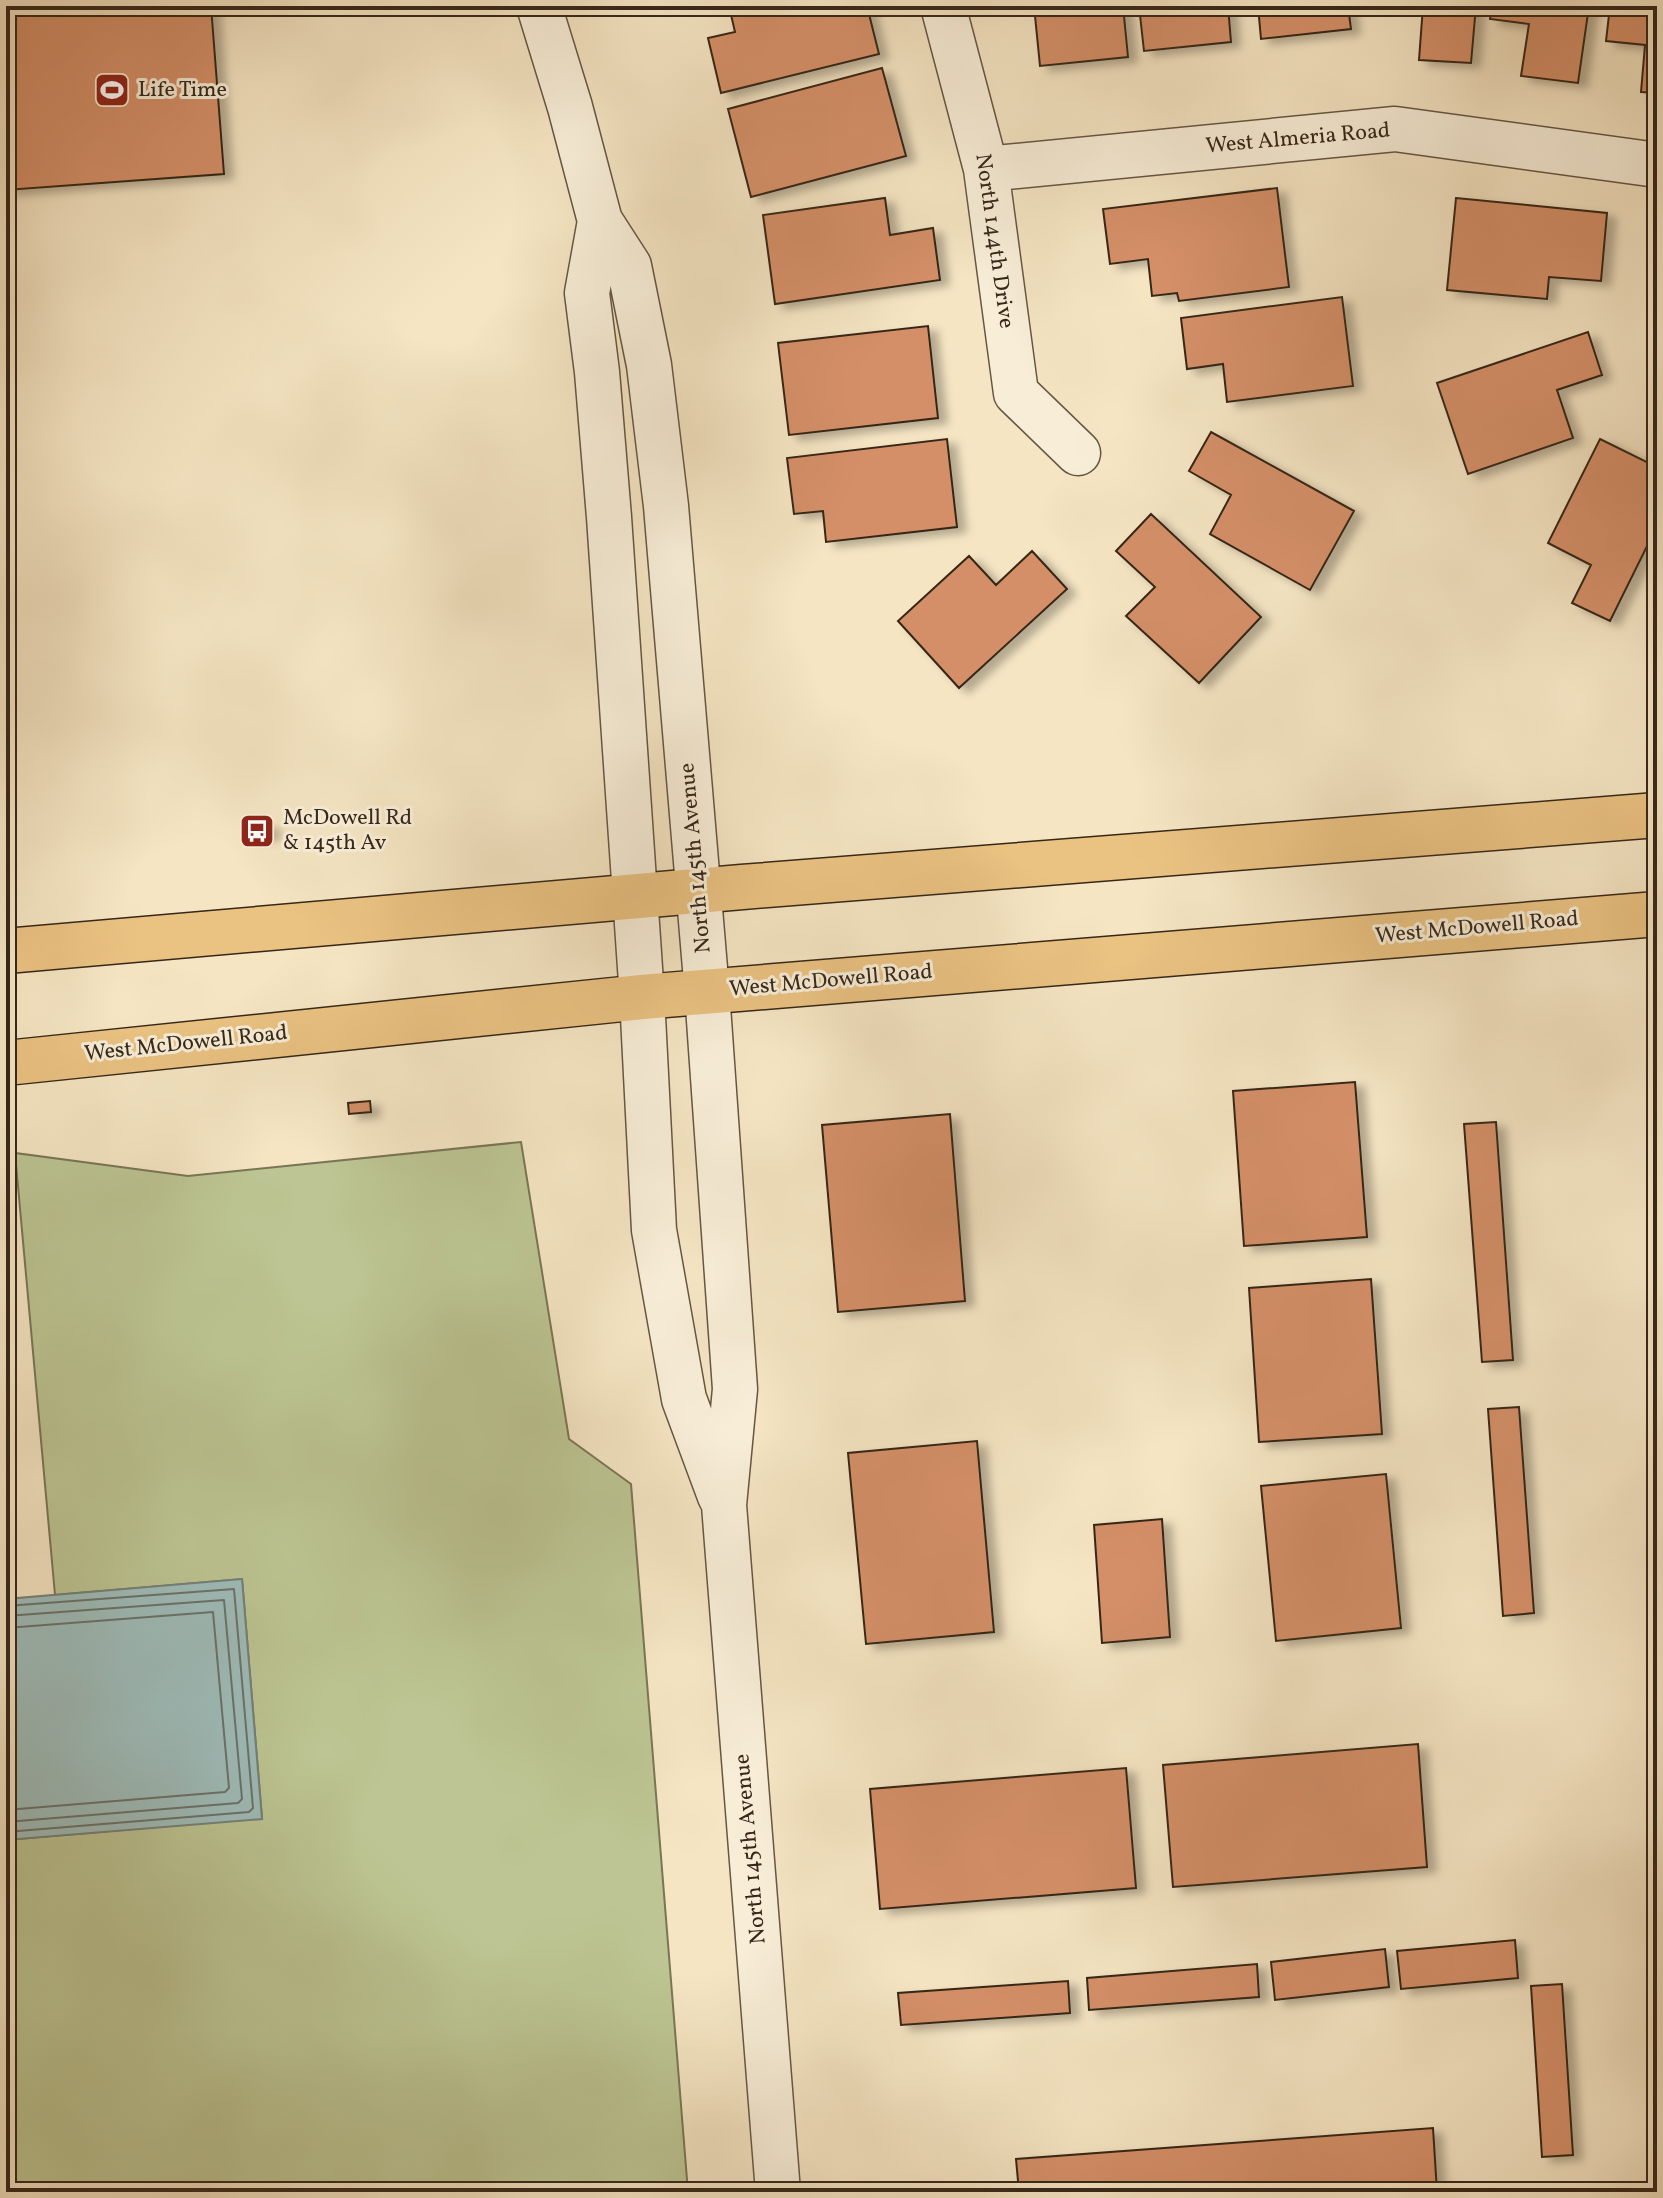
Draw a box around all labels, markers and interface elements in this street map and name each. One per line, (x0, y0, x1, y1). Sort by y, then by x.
sports icon: Life Time (93, 71, 131, 109)
place label: Life Time (138, 75, 227, 106)
street label: West Almeria Road (1204, 115, 1392, 163)
street label: North 144th Drive (966, 152, 1022, 330)
street label: North 145th Avenue (672, 761, 720, 955)
place label: McDowell Rd & 145th Av (283, 803, 412, 859)
bus stop icon: McDowell Rd & 145th Av (238, 812, 276, 850)
street label: West McDowell Road (1374, 904, 1580, 952)
street label: West McDowell Road (728, 957, 934, 1005)
street label: West McDowell Road (83, 1018, 289, 1070)
street label: North 145th Avenue (727, 1752, 775, 1946)

